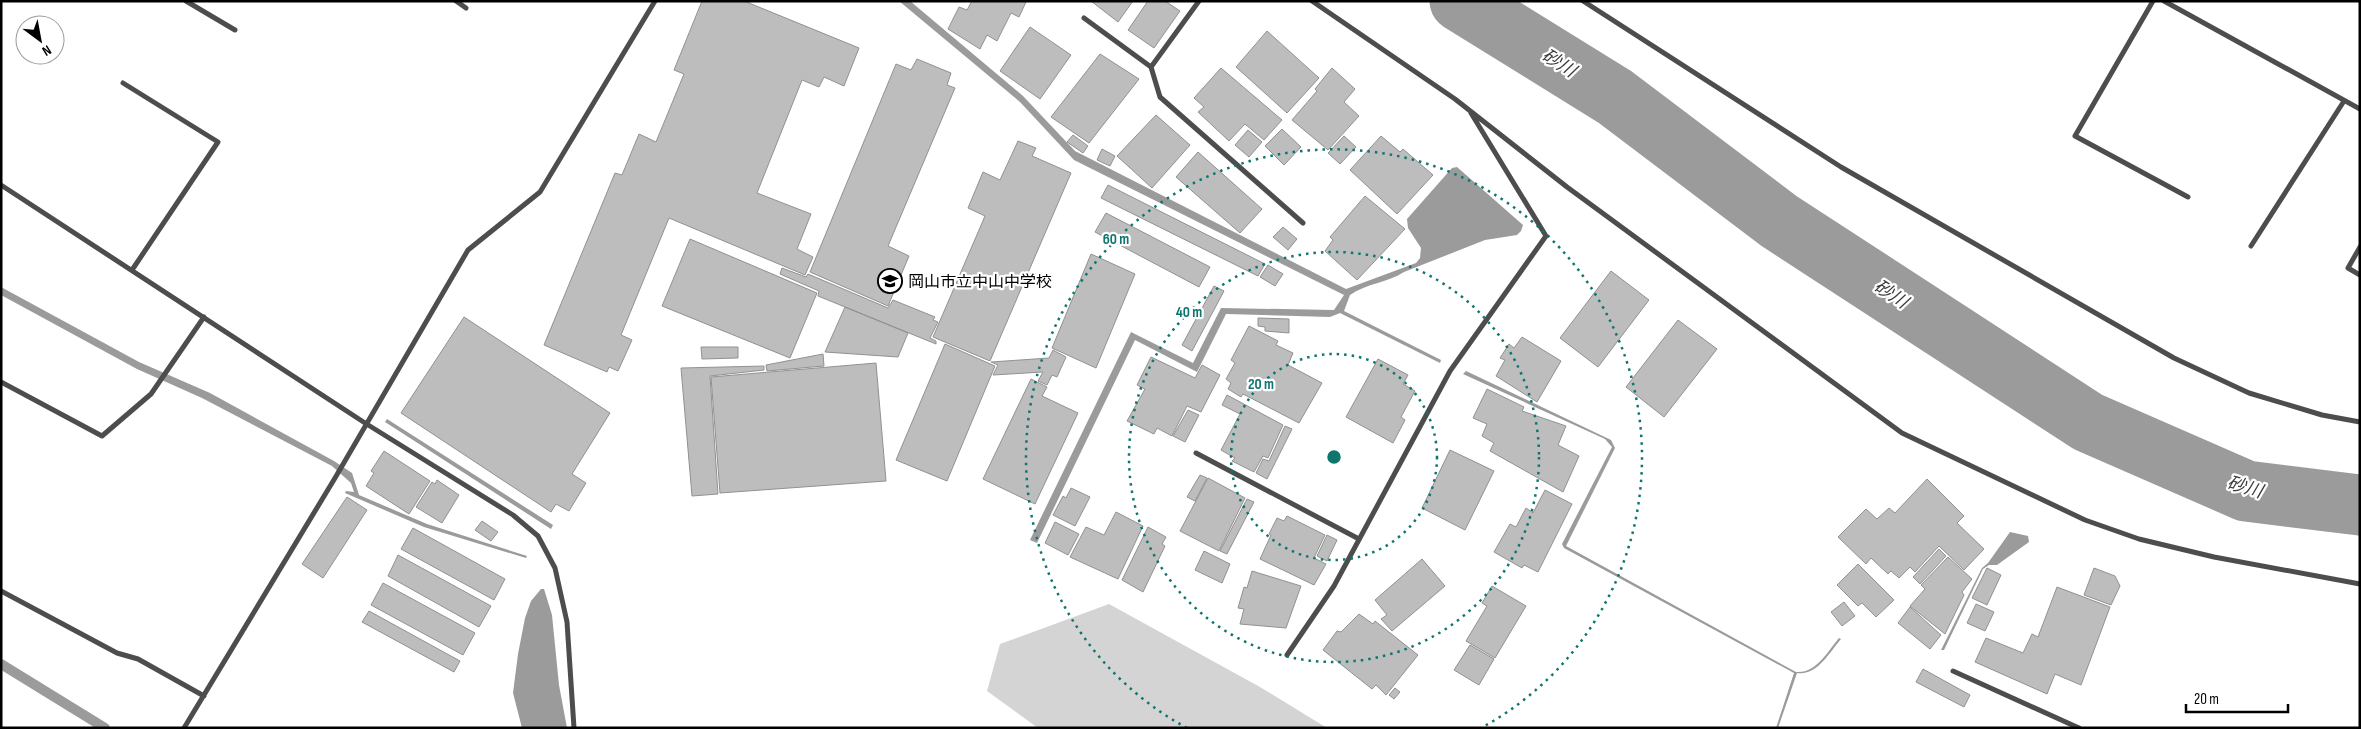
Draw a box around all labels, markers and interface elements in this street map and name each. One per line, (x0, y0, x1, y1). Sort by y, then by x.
north arrow (15, 15, 65, 65)
text: N (39, 41, 54, 60)
water label: 砂川 (1538, 45, 1581, 83)
text: 60 m (1103, 230, 1129, 249)
school or university icon: 岡山市立中山中学校 (877, 268, 903, 294)
place label: 岡山市立中山中学校 (908, 273, 1052, 292)
water label: 砂川 (1870, 276, 1913, 314)
text: 40 m (1176, 303, 1202, 322)
text: 20 m (1248, 375, 1274, 394)
centre of rings (1325, 448, 1343, 466)
water label: 砂川 (2225, 472, 2267, 503)
scale bar (2186, 682, 2288, 714)
text: 20 m (2194, 690, 2219, 709)

